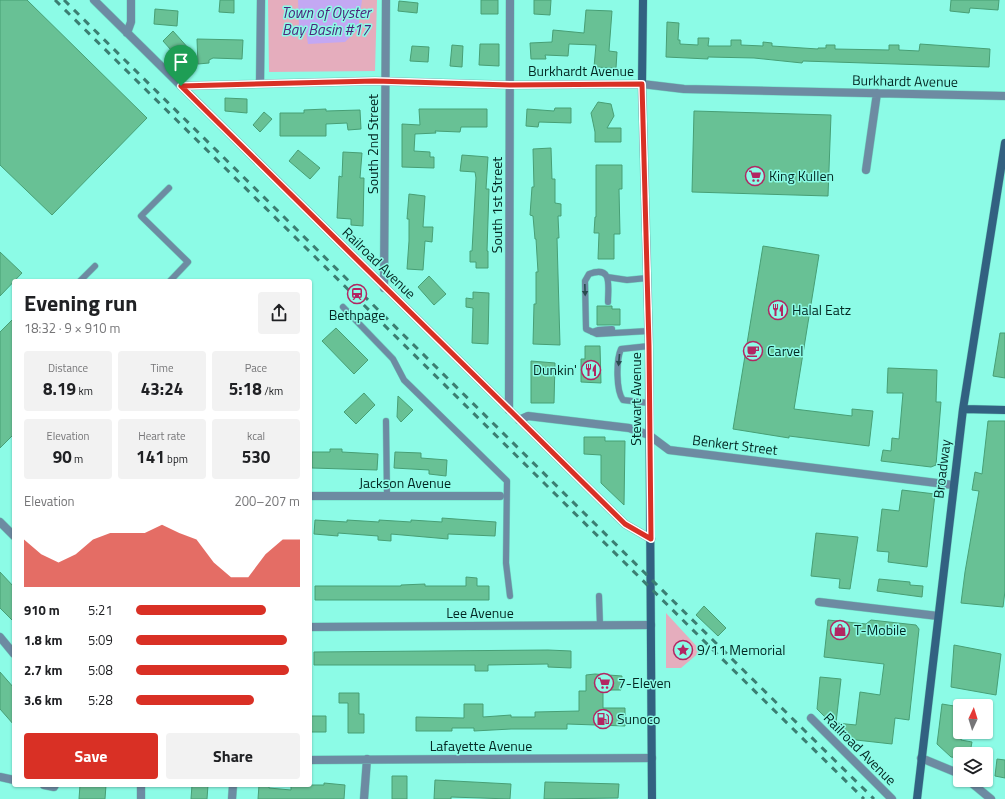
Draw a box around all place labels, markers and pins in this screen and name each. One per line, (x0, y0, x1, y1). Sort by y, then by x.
pin (164, 45, 198, 86)
supermarket icon: King Kullen (744, 165, 766, 187)
place label: King Kullen (769, 165, 834, 186)
station icon: Bethpage (346, 283, 368, 305)
restaurant icon: Halal Eatz (767, 299, 789, 321)
place label: Halal Eatz (792, 299, 851, 320)
place label: Bethpage (329, 304, 385, 325)
cafe icon: Carvel (742, 340, 764, 362)
place label: Carvel (767, 340, 803, 361)
place label: Dunkin' (533, 359, 577, 380)
restaurant icon: Dunkin' (580, 359, 602, 381)
shop icon: T-Mobile (829, 619, 851, 641)
place label: T-Mobile (854, 619, 906, 640)
place icon: 9/11 Memorial (672, 639, 694, 661)
place label: 9/11 Memorial (697, 639, 785, 660)
supermarket icon: 7-Eleven (593, 672, 615, 694)
place label: 7-Eleven (618, 672, 671, 693)
fuel station icon: Sunoco (592, 708, 614, 730)
place label: Sunoco (617, 708, 660, 729)

